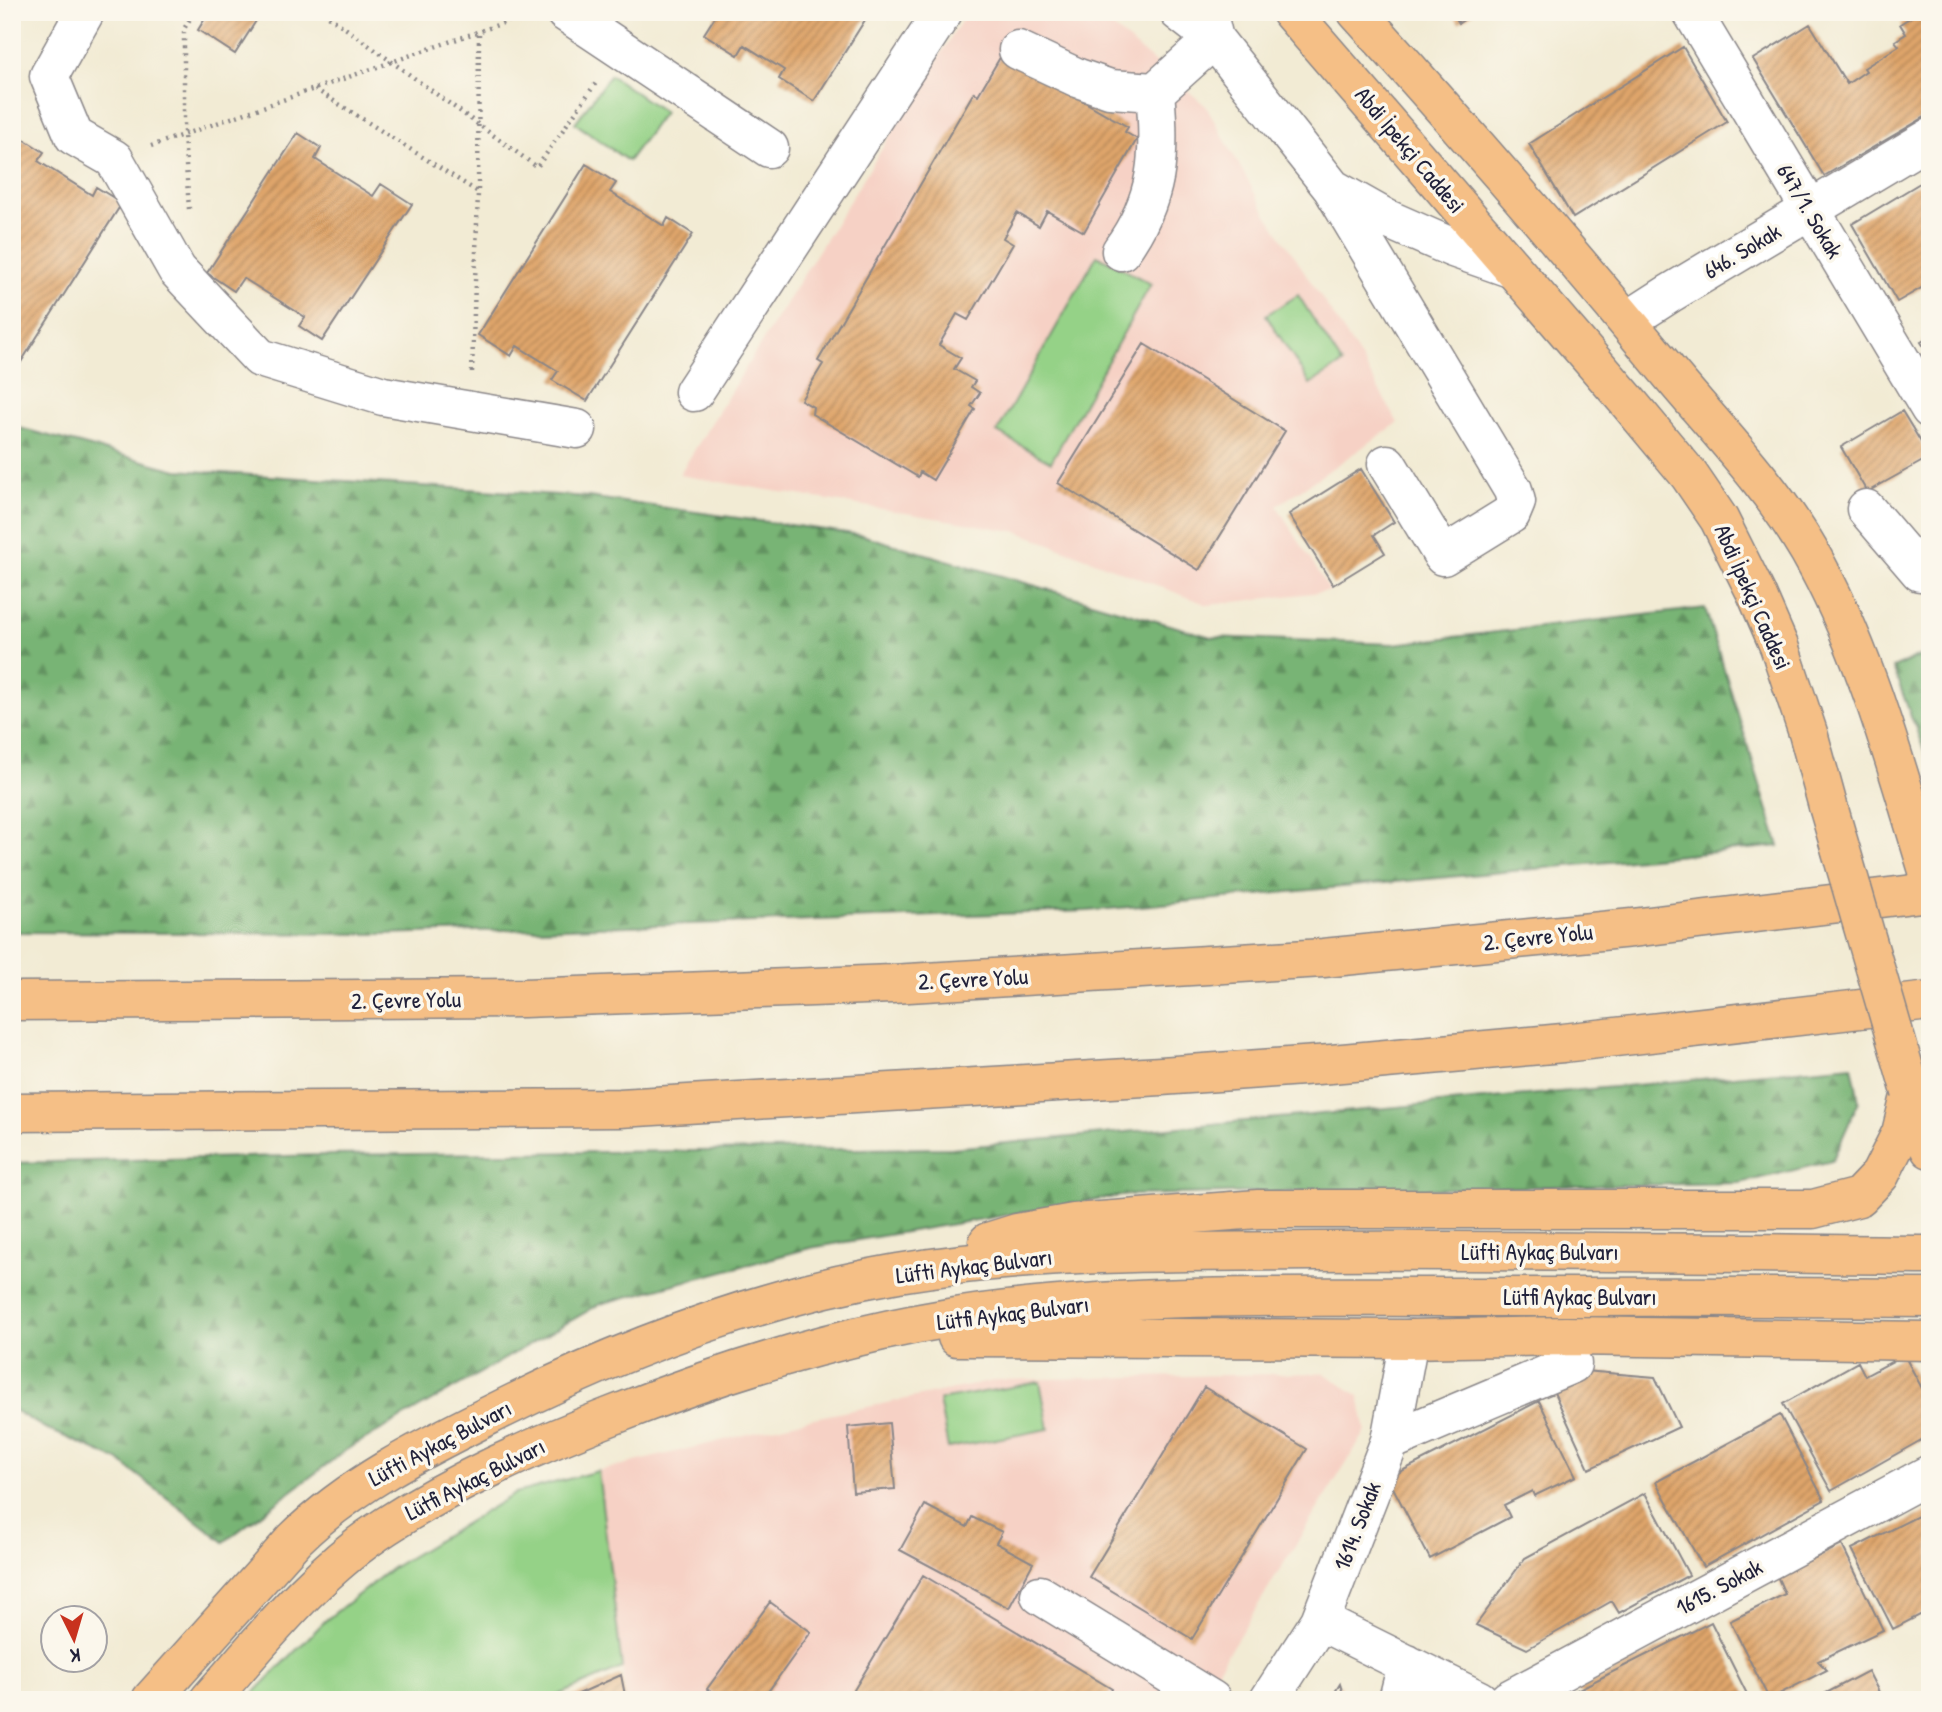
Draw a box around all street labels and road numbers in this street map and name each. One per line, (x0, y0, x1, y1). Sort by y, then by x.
street label: Abdi İpekçi Caddesi (1348, 80, 1472, 219)
street label: 647/1. Sokak (1770, 158, 1851, 264)
street label: 646. Sokak (1697, 215, 1787, 286)
street label: Abdi İpekçi Caddesi (1708, 519, 1799, 674)
street label: 2. Çevre Yolu (1482, 915, 1594, 958)
street label: 2. Çevre Yolu (917, 960, 1029, 997)
street label: 2. Çevre Yolu (351, 983, 461, 1016)
street label: Lüfti Aykaç Bulvarı (1461, 1236, 1619, 1267)
street label: Lüfti Aykaç Bulvarı (894, 1241, 1054, 1290)
street label: Lütfi Aykaç Bulvarı (1503, 1281, 1657, 1312)
street label: Lütfi Aykaç Bulvarı (935, 1288, 1091, 1337)
street label: Lüfti Aykaç Bulvarı (363, 1392, 516, 1493)
street label: Lütfi Aykaç Bulvarı (400, 1430, 550, 1527)
street label: 1614. Sokak (1325, 1477, 1388, 1575)
street label: 1615. Sokak (1670, 1551, 1768, 1622)

